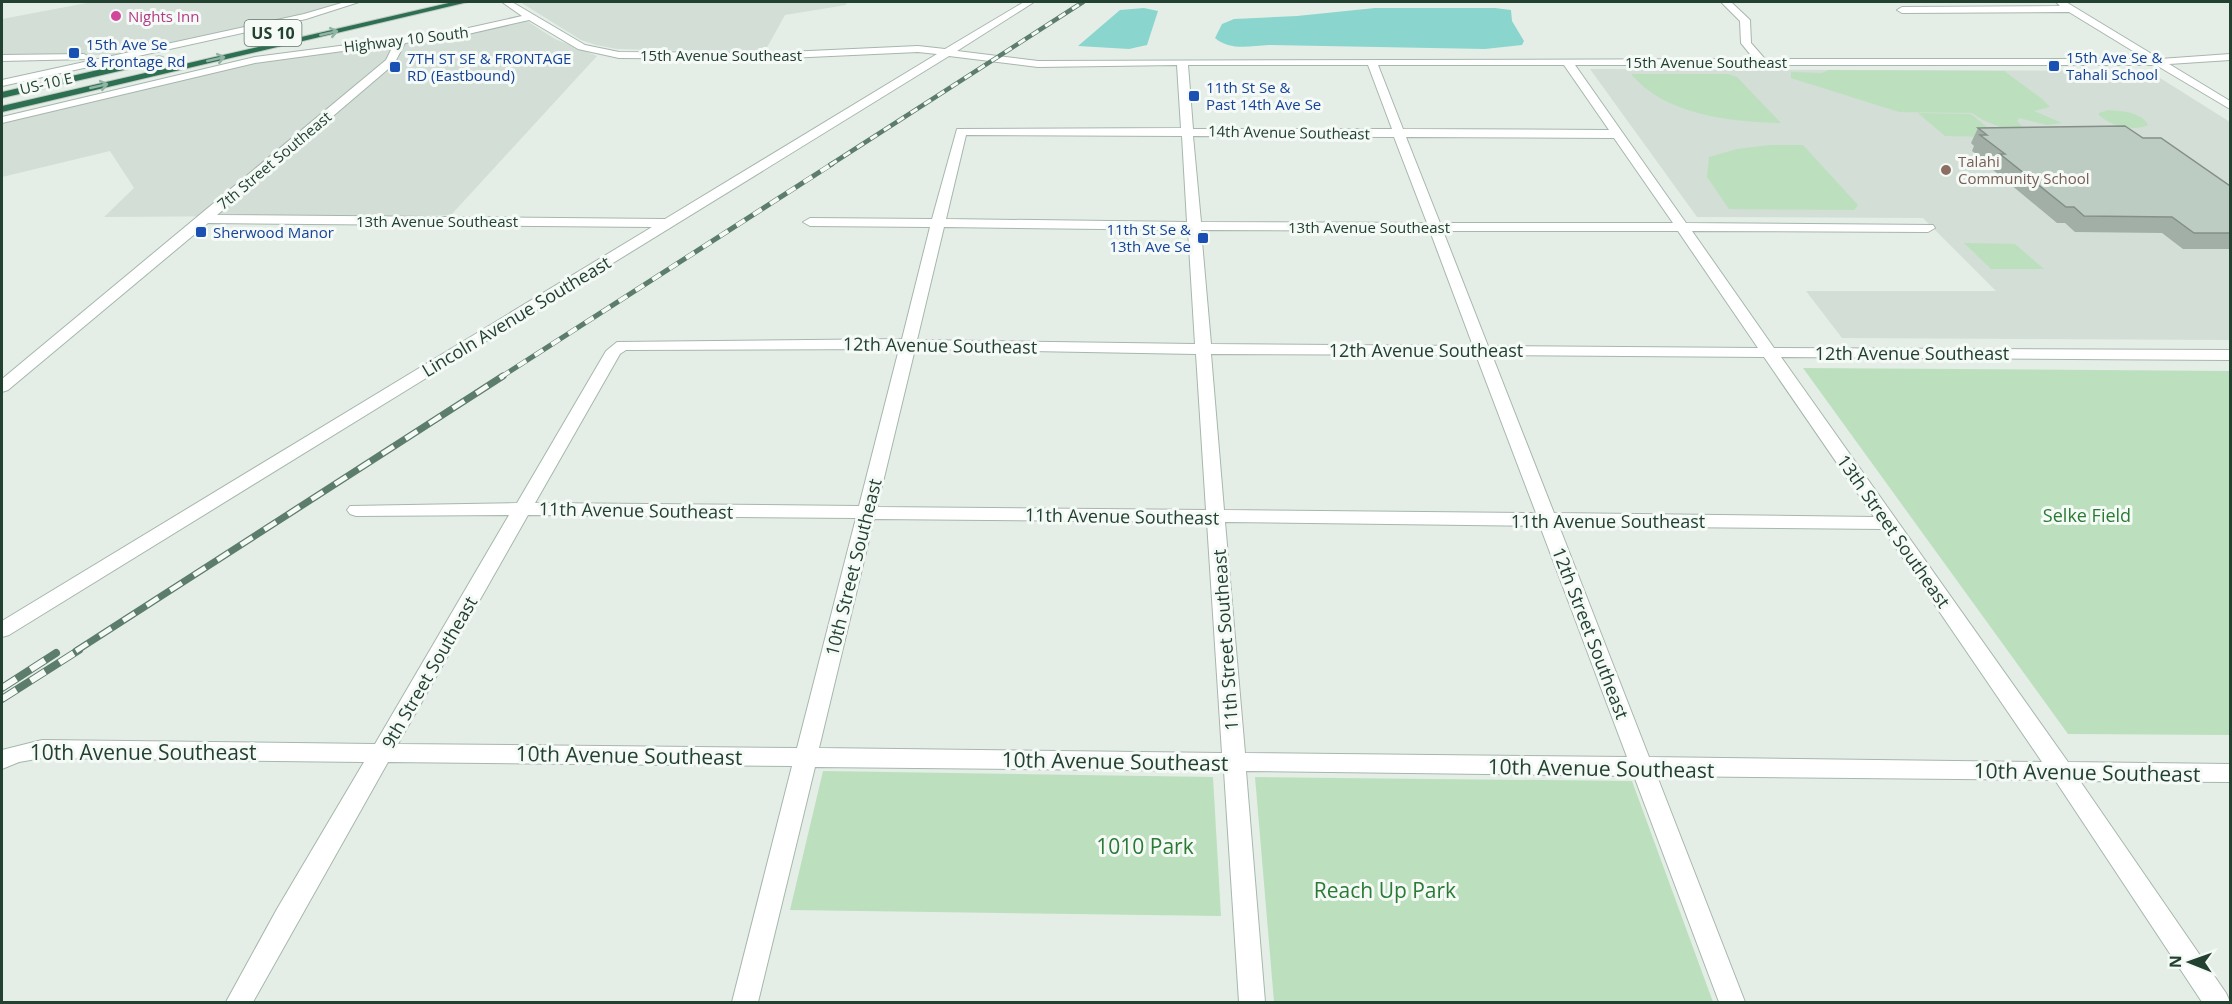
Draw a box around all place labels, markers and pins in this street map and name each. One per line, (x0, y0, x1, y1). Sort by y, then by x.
place label: Nights Inn (128, 6, 199, 26)
marker: Nights Inn (109, 9, 123, 23)
place label: 15th Ave Se & Frontage Rd (86, 34, 186, 71)
marker: 15th Ave Se & Frontage Rd (67, 46, 81, 60)
place label: 15th Ave Se & Tahali School (2066, 47, 2162, 84)
place label: 7TH ST SE & FRONTAGE RD (Eastbound) (407, 48, 571, 85)
marker: 15th Ave Se & Tahali School (2047, 59, 2061, 73)
marker: 7TH ST SE & FRONTAGE RD (Eastbound) (388, 60, 402, 74)
place label: 11th St Se & Past 14th Ave Se (1206, 77, 1321, 114)
marker: 11th St Se & Past 14th Ave Se (1187, 89, 1201, 103)
place label: Talahi Community School (1958, 151, 2090, 188)
marker: Talahi Community School (1939, 163, 1953, 177)
place label: 11th St Se & 13th Ave Se (1106, 219, 1191, 256)
place label: Sherwood Manor (213, 222, 334, 242)
marker: Sherwood Manor (194, 225, 208, 239)
marker: 11th St Se & 13th Ave Se (1196, 231, 1210, 245)

